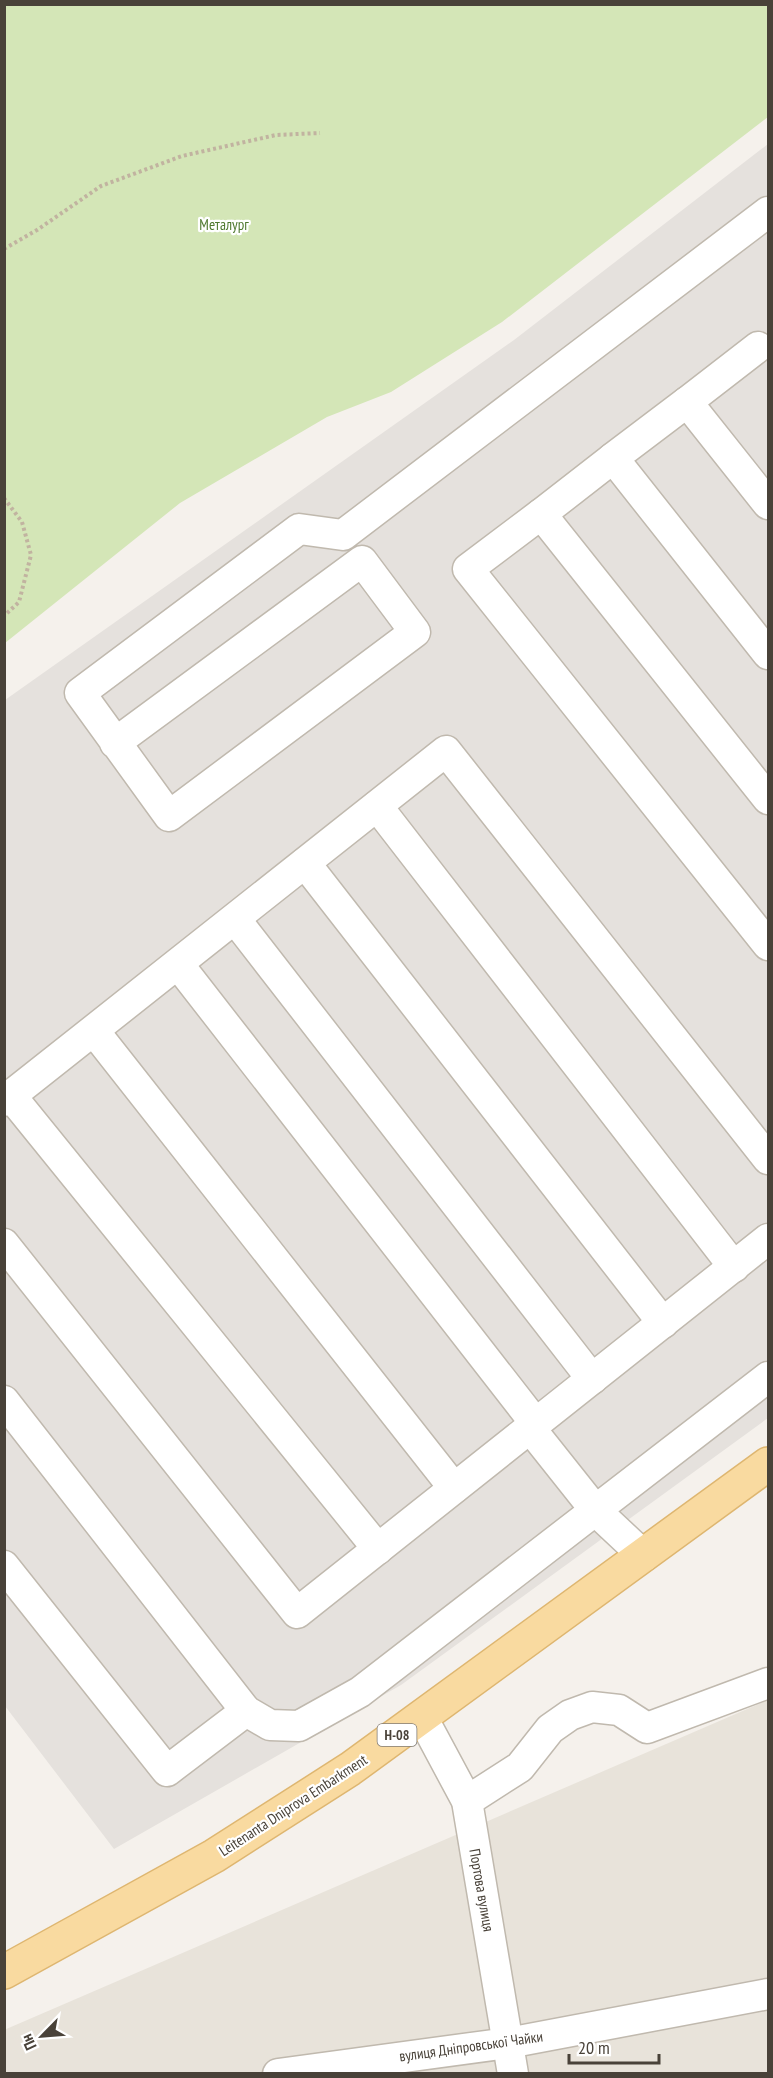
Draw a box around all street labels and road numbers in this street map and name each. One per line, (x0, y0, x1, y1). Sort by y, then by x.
road number: Н-08 (378, 1724, 416, 1746)
street label: Leitenanta Dniprova Embarkment (215, 1750, 371, 1860)
street label: Портова вулиця (465, 1847, 499, 1933)
street label: вулиця Дніпровської Чайки (398, 2027, 544, 2065)

